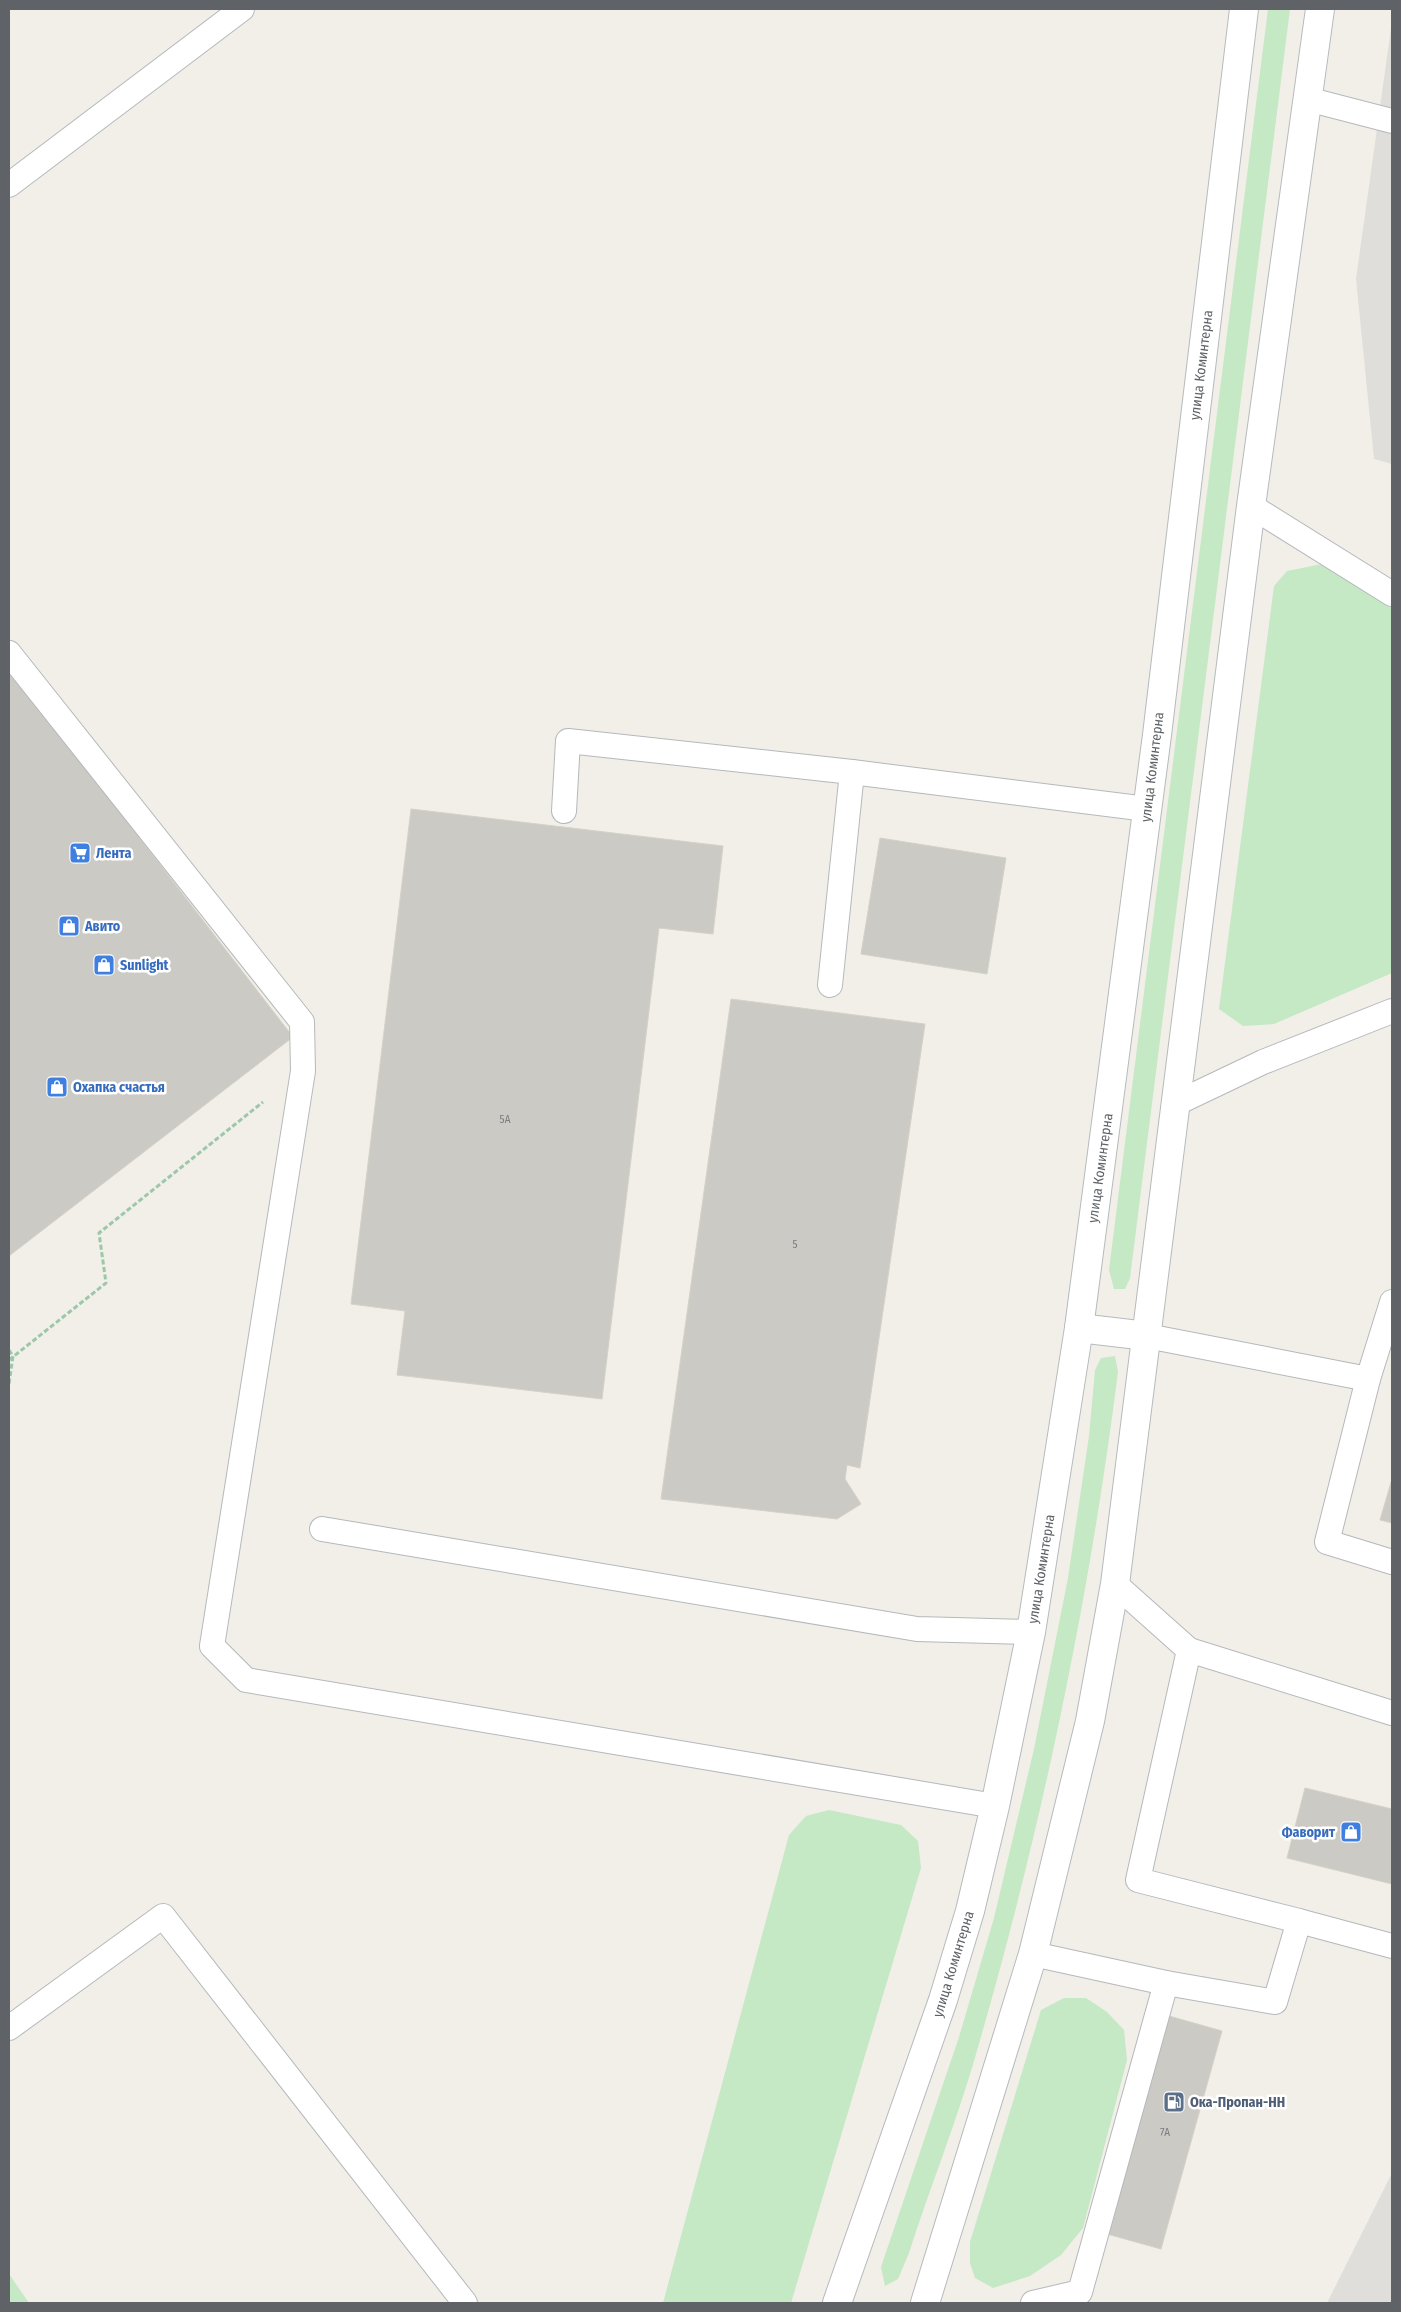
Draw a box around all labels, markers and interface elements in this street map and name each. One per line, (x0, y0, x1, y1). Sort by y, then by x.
street label: улица Коминтерна (1186, 309, 1217, 421)
street label: улица Коминтерна (1137, 711, 1168, 823)
supermarket icon: Лента (68, 841, 92, 865)
place label: Лента (96, 845, 131, 862)
shop icon: Авито (57, 914, 81, 938)
place label: Авито (84, 918, 121, 935)
shop icon: Sunlight (92, 953, 116, 977)
place label: Sunlight (120, 957, 170, 974)
shop icon: Охапка счастья (45, 1075, 69, 1099)
place label: Охапка счастья (73, 1079, 165, 1096)
street label: улица Коминтерна (1084, 1112, 1117, 1224)
house number: 5А (500, 1113, 511, 1126)
house number: 5 (792, 1238, 798, 1251)
street label: улица Коминтерна (1024, 1513, 1059, 1625)
shop icon: Фаворит (1339, 1820, 1363, 1844)
place label: Фаворит (1282, 1824, 1336, 1841)
street label: улица Коминтерна (929, 1909, 978, 2019)
fuel station icon: Ока-Пропан-НН (1162, 2090, 1186, 2114)
place label: Ока-Пропан-НН (1190, 2094, 1285, 2111)
house number: 7А (1160, 2126, 1170, 2139)

